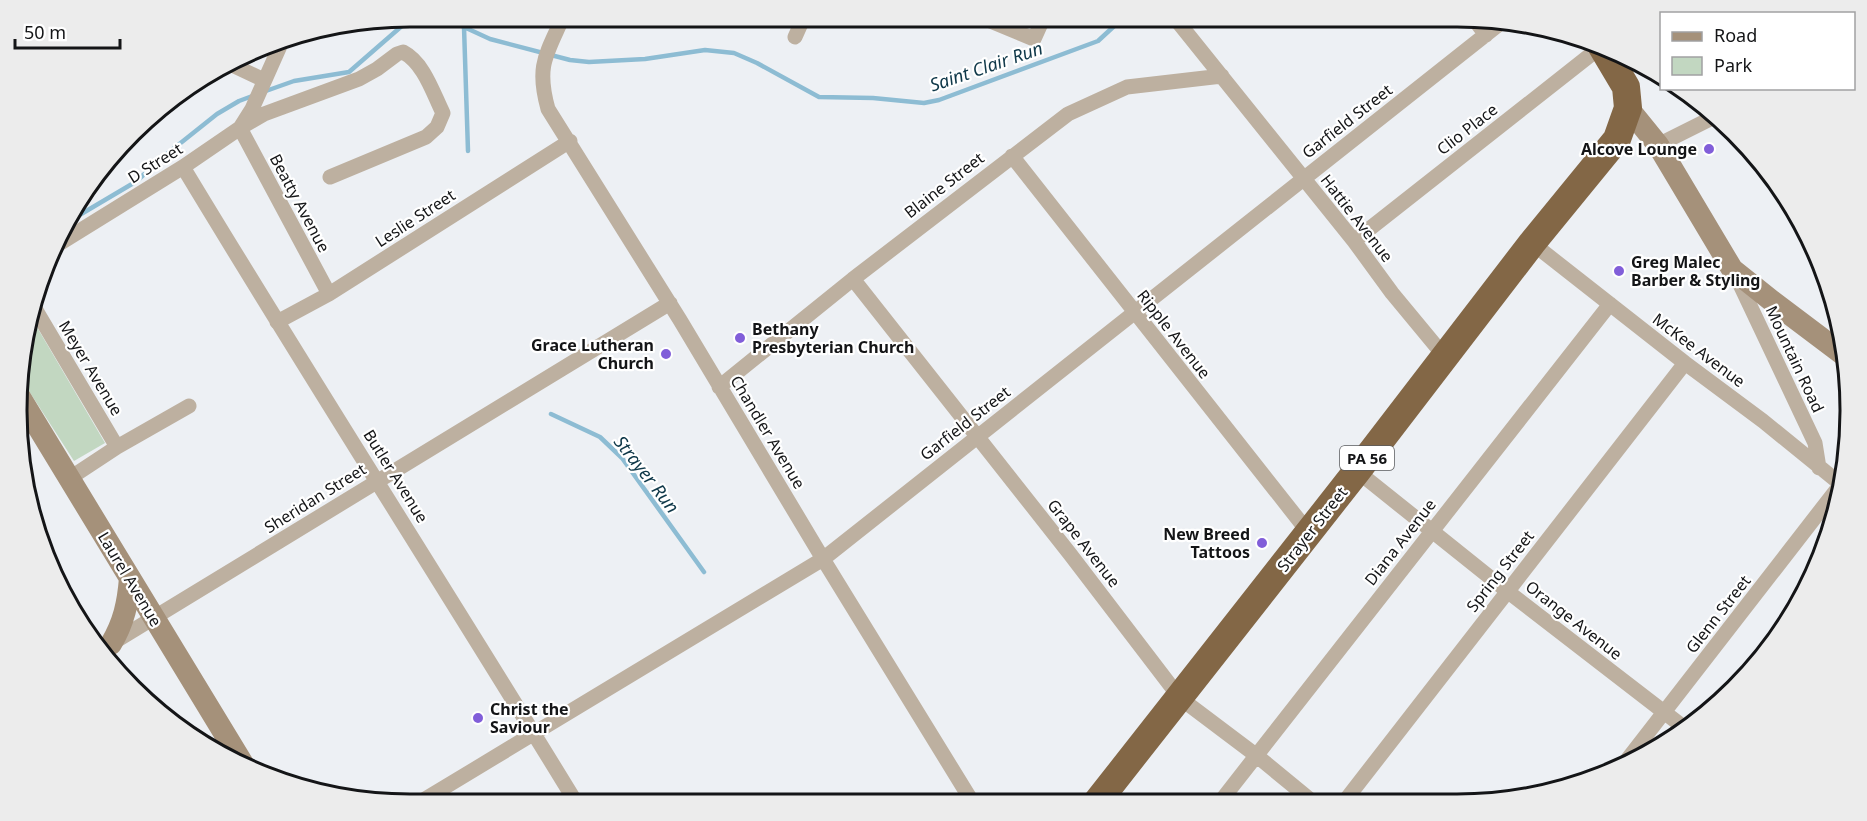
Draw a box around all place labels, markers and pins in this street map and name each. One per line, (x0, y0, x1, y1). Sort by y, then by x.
place label: Alcove Lounge (1581, 138, 1697, 160)
marker: Alcove Lounge (1702, 142, 1716, 156)
place label: Greg Malec Barber & Styling (1631, 251, 1760, 291)
marker: Greg Malec Barber & Styling (1612, 264, 1626, 278)
place label: Bethany Presbyterian Church (752, 318, 914, 358)
marker: Bethany Presbyterian Church (733, 331, 747, 345)
place label: Grace Lutheran Church (531, 334, 654, 374)
marker: Grace Lutheran Church (659, 347, 673, 361)
place label: New Breed Tattoos (1163, 523, 1250, 563)
marker: New Breed Tattoos (1255, 536, 1269, 550)
place label: Christ the Saviour (490, 698, 569, 738)
marker: Christ the Saviour (471, 711, 485, 725)

